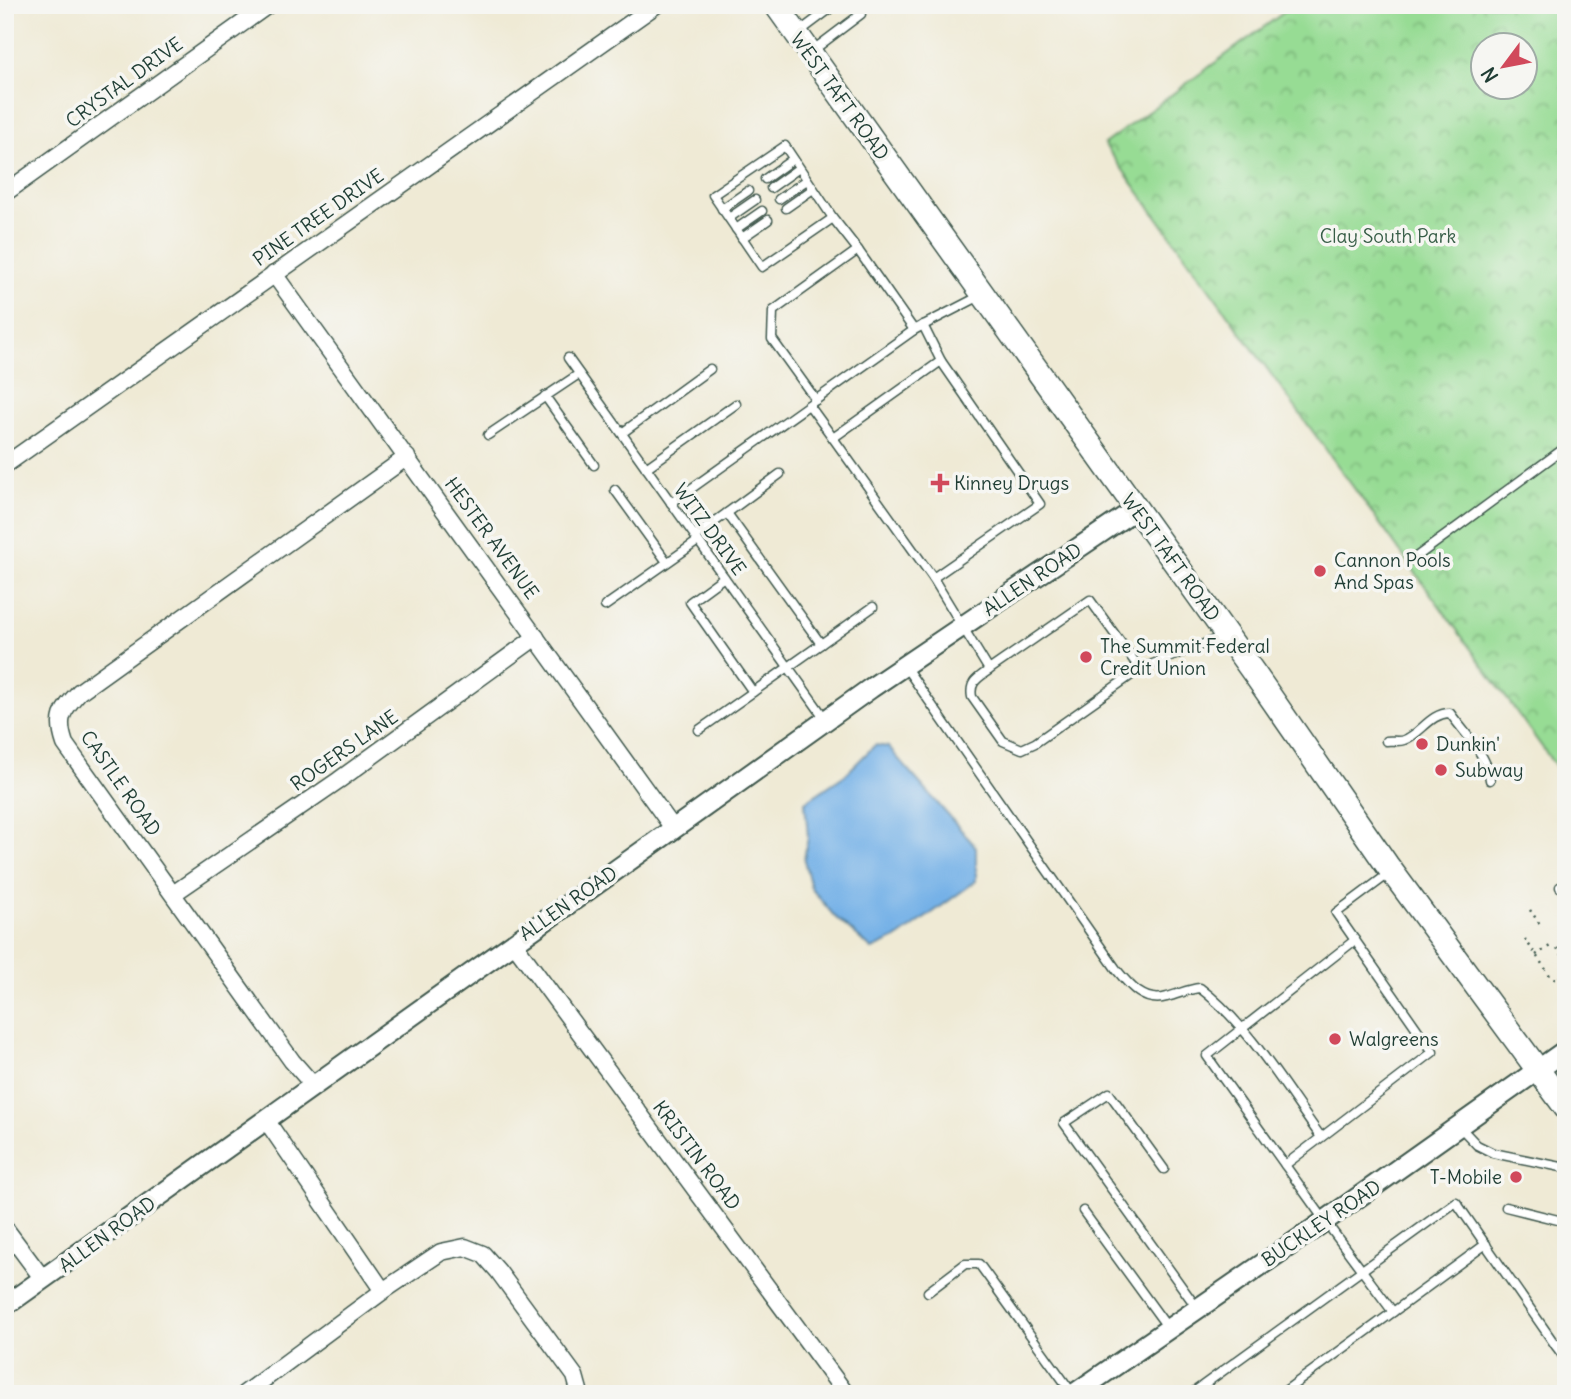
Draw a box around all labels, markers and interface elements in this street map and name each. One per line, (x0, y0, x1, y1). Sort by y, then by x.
street label: WEST TAFT ROAD (786, 27, 894, 165)
street label: CRYSTAL DRIVE (61, 32, 187, 132)
north arrow (1470, 32, 1540, 102)
text: N (1476, 63, 1503, 87)
street label: PINE TREE DRIVE (248, 163, 388, 271)
park label: Clay South Park (1320, 224, 1456, 248)
place label: Kinney Drugs (954, 471, 1069, 495)
street label: HESTER AVENUE (440, 472, 544, 604)
marker: Kinney Drugs (932, 475, 948, 491)
street label: WITZ DRIVE (669, 478, 751, 580)
street label: WEST TAFT ROAD (1117, 488, 1225, 626)
street label: ALLEN ROAD (978, 537, 1086, 621)
place label: Cannon Pools And Spas (1334, 548, 1451, 594)
marker: Cannon Pools And Spas (1312, 563, 1328, 579)
place label: The Summit Federal Credit Union (1100, 634, 1270, 680)
marker: The Summit Federal Credit Union (1078, 649, 1094, 665)
street label: ROGERS LANE (286, 704, 402, 796)
street label: CASTLE ROAD (76, 725, 166, 841)
place label: Dunkin' (1436, 732, 1500, 756)
marker: Dunkin' (1414, 736, 1430, 752)
place label: Subway (1455, 758, 1524, 782)
marker: Subway (1433, 762, 1449, 778)
street label: ALLEN ROAD (514, 860, 622, 946)
place label: Walgreens (1349, 1027, 1439, 1051)
marker: Walgreens (1327, 1031, 1343, 1047)
street label: KRISTIN ROAD (648, 1095, 746, 1215)
place label: T-Mobile (1430, 1165, 1502, 1189)
marker: T-Mobile (1508, 1169, 1524, 1185)
street label: BUCKLEY ROAD (1257, 1174, 1385, 1272)
street label: ALLEN ROAD (54, 1191, 160, 1277)

